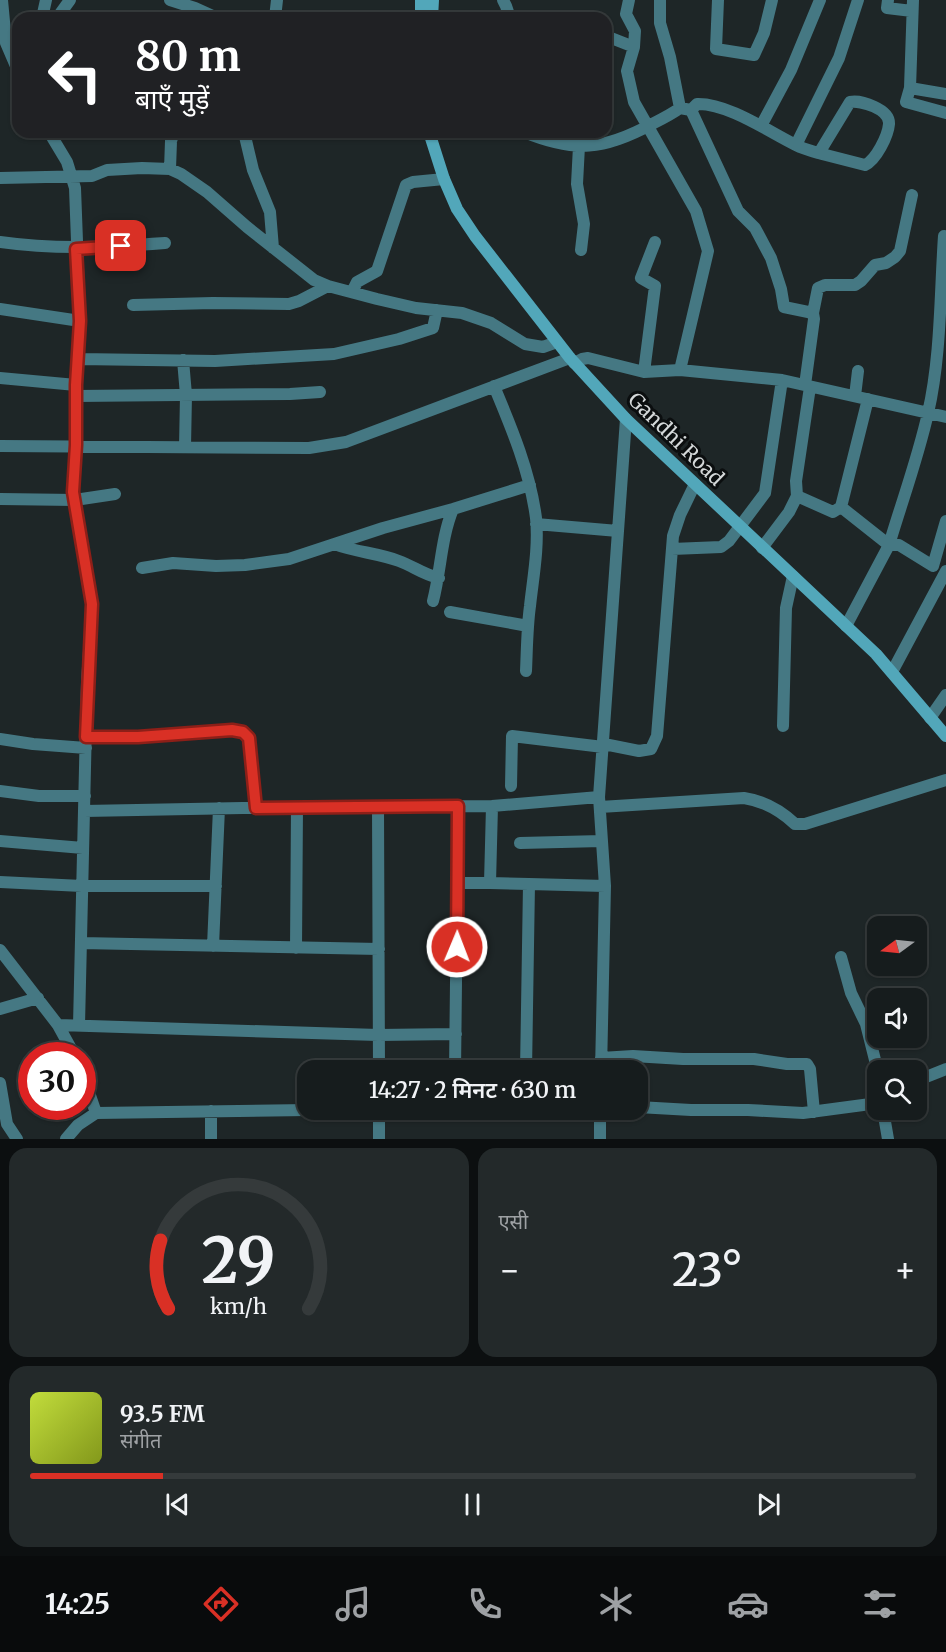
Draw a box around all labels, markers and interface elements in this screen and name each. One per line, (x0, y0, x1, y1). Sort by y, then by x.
text: 80 m (135, 30, 241, 82)
icon: left (36, 36, 114, 114)
text: बाएँ मुड़ें (135, 82, 209, 116)
pin (95, 220, 146, 271)
icon: arrive (104, 229, 137, 262)
street label: Gandhi Road (623, 387, 729, 491)
position arrow (425, 915, 489, 979)
north arrow (867, 916, 927, 976)
map controls (867, 916, 927, 1120)
button: sound (867, 988, 927, 1048)
speed limit sign: 30 (18, 1042, 96, 1120)
button: search (867, 1060, 927, 1120)
text: 14:27 · 2 मिनट · 630 m (369, 1076, 576, 1104)
text: एसी (499, 1209, 528, 1234)
text: 29 (202, 1222, 276, 1300)
text: 23° (672, 1242, 743, 1298)
text: − (499, 1250, 521, 1291)
text: + (894, 1250, 916, 1291)
text: km/h (210, 1294, 267, 1321)
text: 93.5 FM (120, 1400, 205, 1428)
text: संगीत (120, 1428, 161, 1453)
icon: previous (161, 1488, 194, 1521)
icon: pause (456, 1488, 489, 1521)
icon: next (752, 1488, 785, 1521)
icon: directions (200, 1583, 242, 1625)
icon: music (332, 1583, 374, 1625)
icon: phone (464, 1583, 506, 1625)
icon: climate (595, 1583, 637, 1625)
icon: car (727, 1583, 769, 1625)
icon: filters (859, 1583, 901, 1625)
text: 14:25 (45, 1587, 110, 1621)

